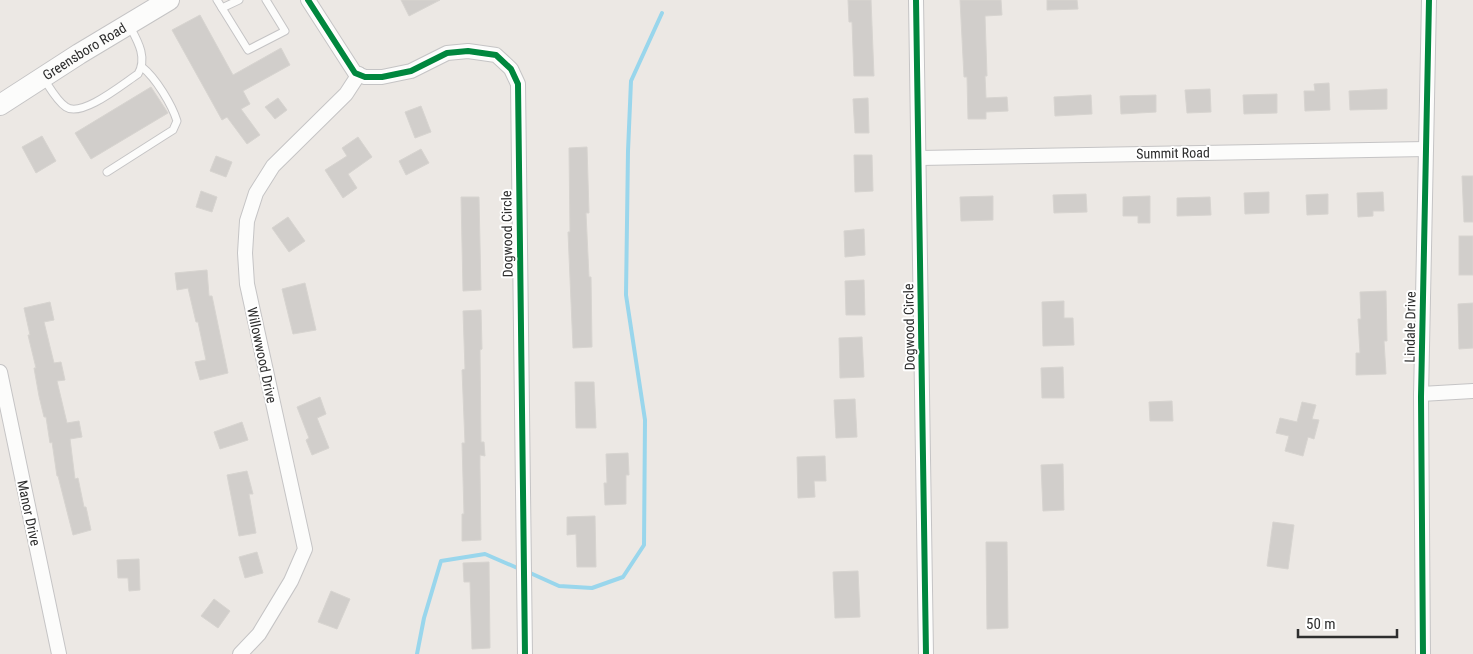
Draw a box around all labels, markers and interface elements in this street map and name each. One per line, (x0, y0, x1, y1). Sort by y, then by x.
street label: Greensboro Road (40, 20, 129, 83)
street label: Summit Road (1136, 144, 1210, 162)
street label: Dogwood Circle (498, 190, 516, 278)
street label: Dogwood Circle (900, 283, 918, 371)
street label: Lindale Drive (1401, 291, 1419, 363)
street label: Willowwood Drive (244, 306, 280, 405)
street label: Manor Drive (14, 479, 44, 548)
scale bar (1298, 606, 1397, 638)
text: 50 m (1306, 615, 1336, 633)

